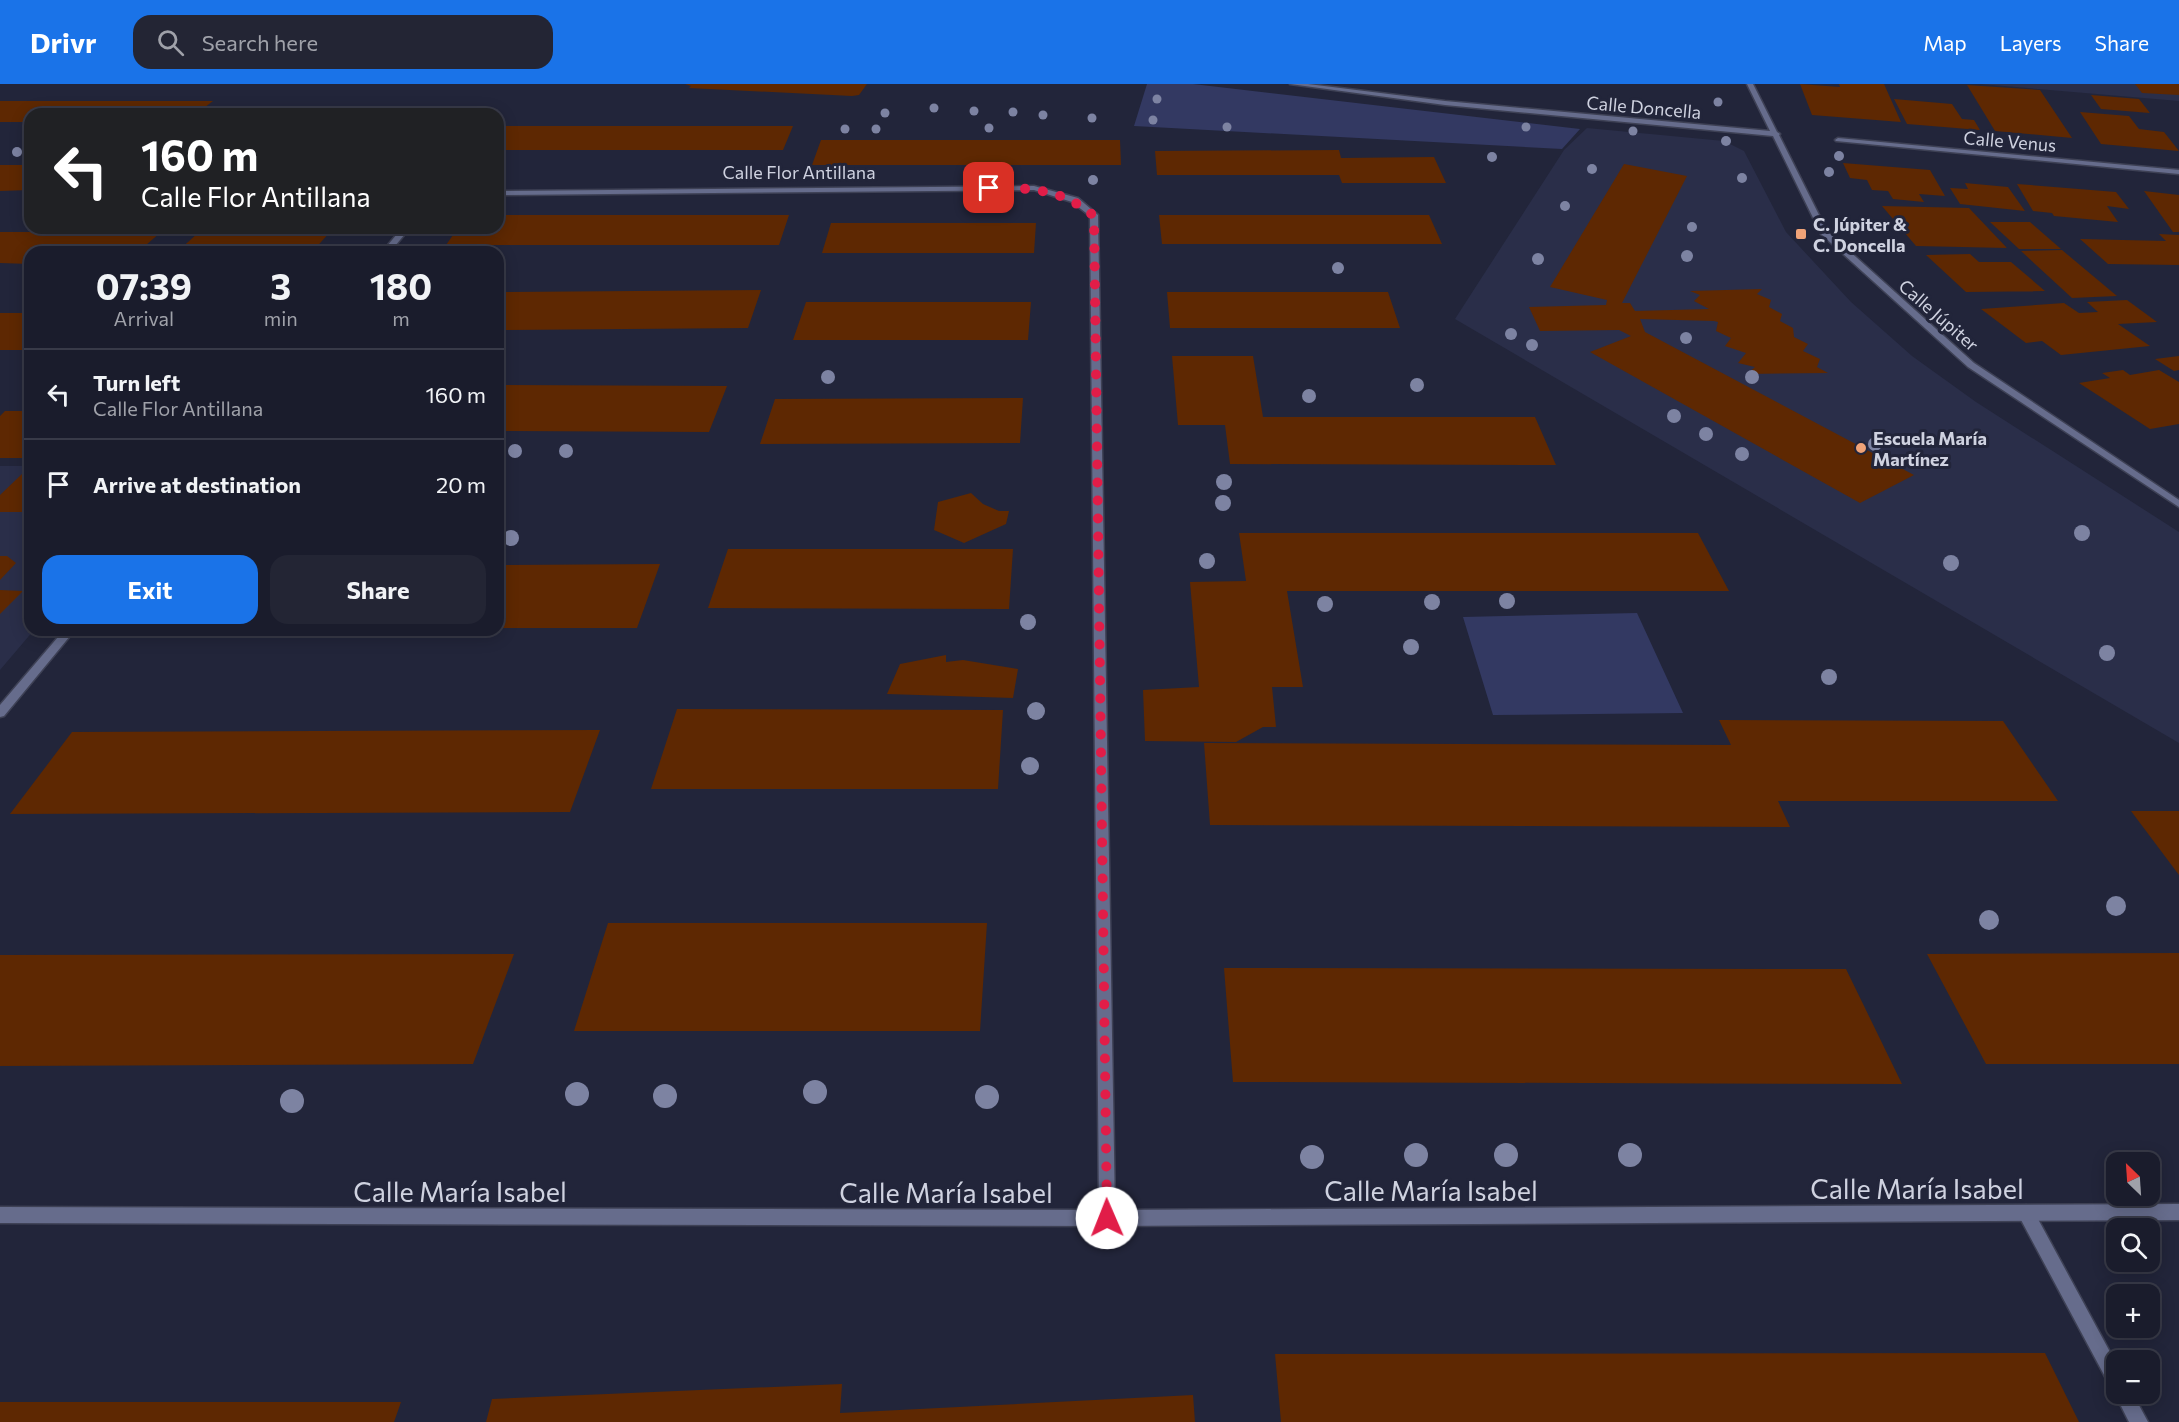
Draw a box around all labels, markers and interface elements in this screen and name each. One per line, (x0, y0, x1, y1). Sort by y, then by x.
search box (133, 15, 553, 69)
text: Drivr (30, 25, 97, 59)
icon: search (154, 26, 187, 59)
text: Search here (202, 29, 318, 56)
text: Map (1923, 30, 1967, 55)
text: Layers (2000, 30, 2062, 55)
text: Share (2095, 30, 2149, 55)
street label: Calle Doncella (1586, 91, 1702, 123)
street label: Calle Venus (1963, 126, 2057, 156)
text: 160 m (141, 128, 259, 180)
icon: left (42, 132, 120, 210)
street label: Calle Flor Antillana (722, 161, 876, 183)
pin (963, 162, 1014, 213)
icon: arrive (972, 171, 1005, 204)
text: Calle Flor Antillana (141, 180, 371, 213)
place label: C. Júpiter & C. Doncella (1813, 213, 1907, 256)
marker: C. Júpiter & C. Doncella (1794, 227, 1808, 241)
text: 07:39 (96, 263, 192, 307)
text: 3 (270, 263, 291, 307)
text: 180 (370, 263, 432, 307)
street label: Calle Júpiter (1895, 274, 1983, 356)
text: Arrival (114, 306, 174, 330)
text: min (264, 306, 298, 330)
text: m (392, 306, 410, 330)
text: Turn left (93, 369, 180, 396)
icon: left (42, 378, 75, 411)
text: 160 m (425, 381, 486, 408)
text: Calle Flor Antillana (93, 396, 263, 420)
place label: Escuela María Martínez (1873, 427, 1987, 470)
marker: Escuela María Martínez (1854, 441, 1868, 455)
icon: arrive (42, 468, 75, 501)
text: Arrive at destination (93, 471, 301, 498)
text: 20 m (436, 471, 486, 498)
button: Exit (42, 555, 258, 624)
button: Share (270, 555, 486, 624)
north arrow (2106, 1152, 2160, 1206)
map controls (2106, 1152, 2160, 1404)
street label: Calle María Isabel (1810, 1172, 2024, 1205)
street label: Calle María Isabel (1324, 1174, 1538, 1207)
street label: Calle María Isabel (353, 1175, 567, 1208)
street label: Calle María Isabel (839, 1176, 1053, 1209)
position arrow (1075, 1186, 1139, 1250)
button: search (2106, 1218, 2160, 1272)
button: + (2106, 1284, 2160, 1338)
button: − (2106, 1350, 2160, 1404)

